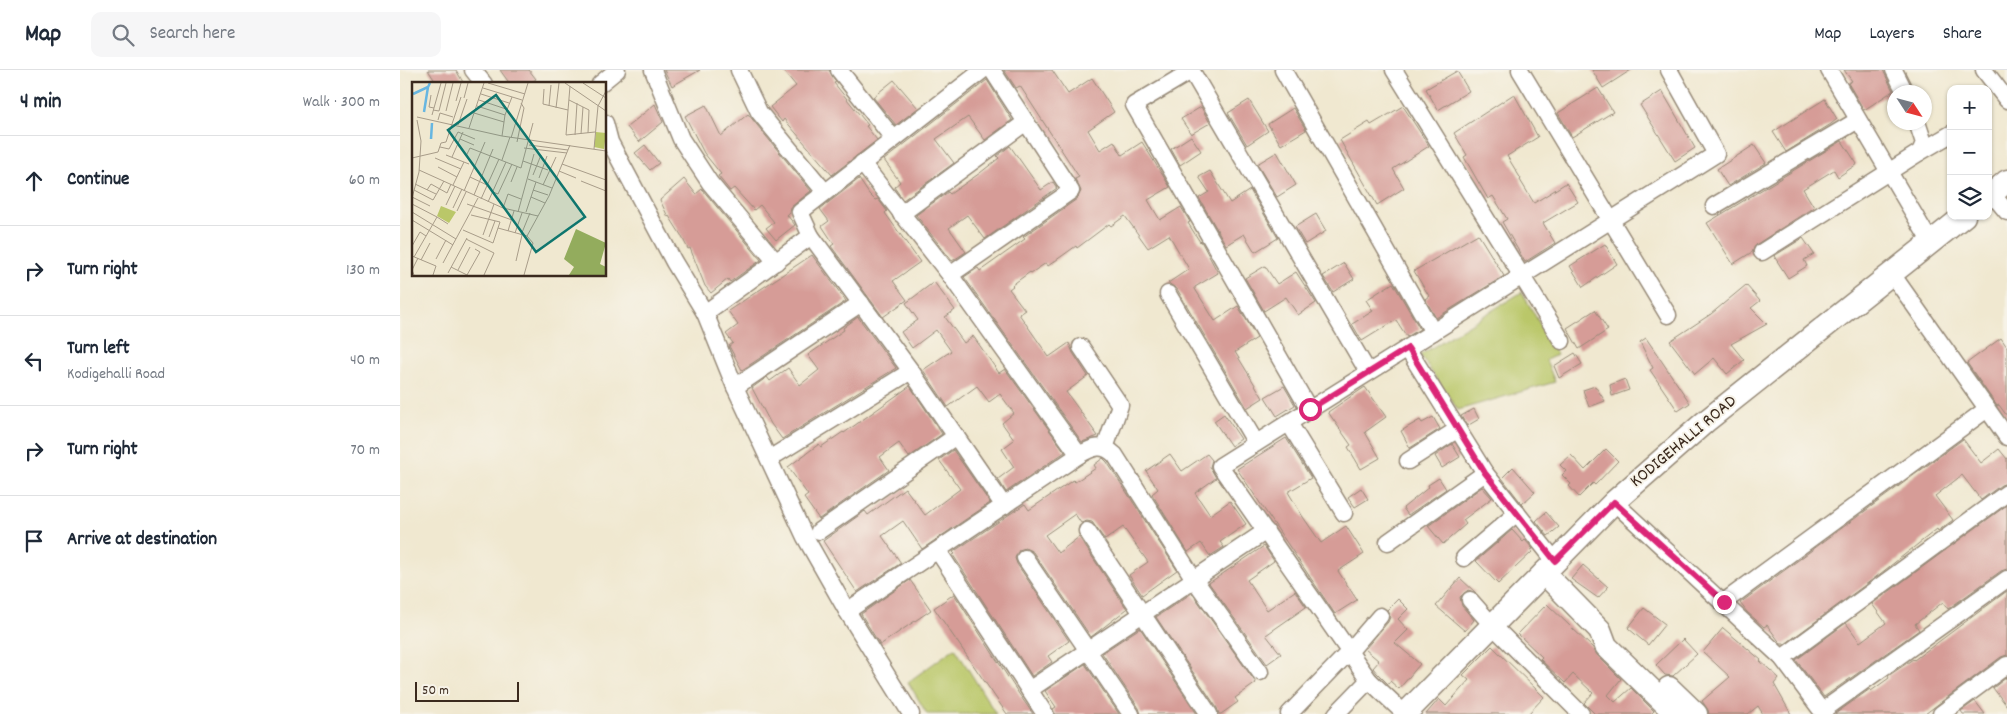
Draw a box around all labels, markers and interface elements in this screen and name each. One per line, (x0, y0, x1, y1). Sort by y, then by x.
search box (91, 12, 441, 57)
text: Map (25, 18, 61, 52)
icon: search (109, 21, 137, 49)
text: Search here (149, 21, 235, 48)
text: Map (1814, 22, 1841, 47)
text: Layers (1869, 22, 1915, 47)
text: Share (1943, 22, 1982, 47)
inset map (412, 82, 606, 276)
north arrow (1887, 85, 1932, 130)
map controls (1947, 85, 1992, 220)
button: + (1947, 85, 1992, 130)
text: 4 min (20, 88, 62, 118)
text: Walk · 300 m (303, 91, 380, 114)
button: − (1947, 130, 1992, 175)
icon: ahead (20, 167, 48, 195)
text: Continue (67, 167, 129, 194)
text: 60 m (349, 169, 380, 192)
button: layers (1947, 175, 1992, 220)
icon: right (20, 257, 48, 285)
text: Turn right (67, 257, 138, 284)
text: 130 m (346, 259, 380, 282)
text: Turn left (67, 336, 130, 363)
icon: left (20, 347, 48, 375)
text: 40 m (350, 349, 380, 372)
text: Kodigehalli Road (67, 363, 165, 386)
street label: KODIGEHALLI ROAD (1625, 390, 1743, 494)
route start (1299, 398, 1322, 421)
icon: right (20, 437, 48, 465)
text: Turn right (67, 437, 138, 464)
text: 70 m (350, 439, 380, 462)
icon: arrive (20, 527, 48, 555)
text: Arrive at destination (67, 527, 217, 554)
route end (1713, 591, 1736, 614)
scale bar (415, 679, 519, 702)
text: 50 m (422, 681, 449, 701)

